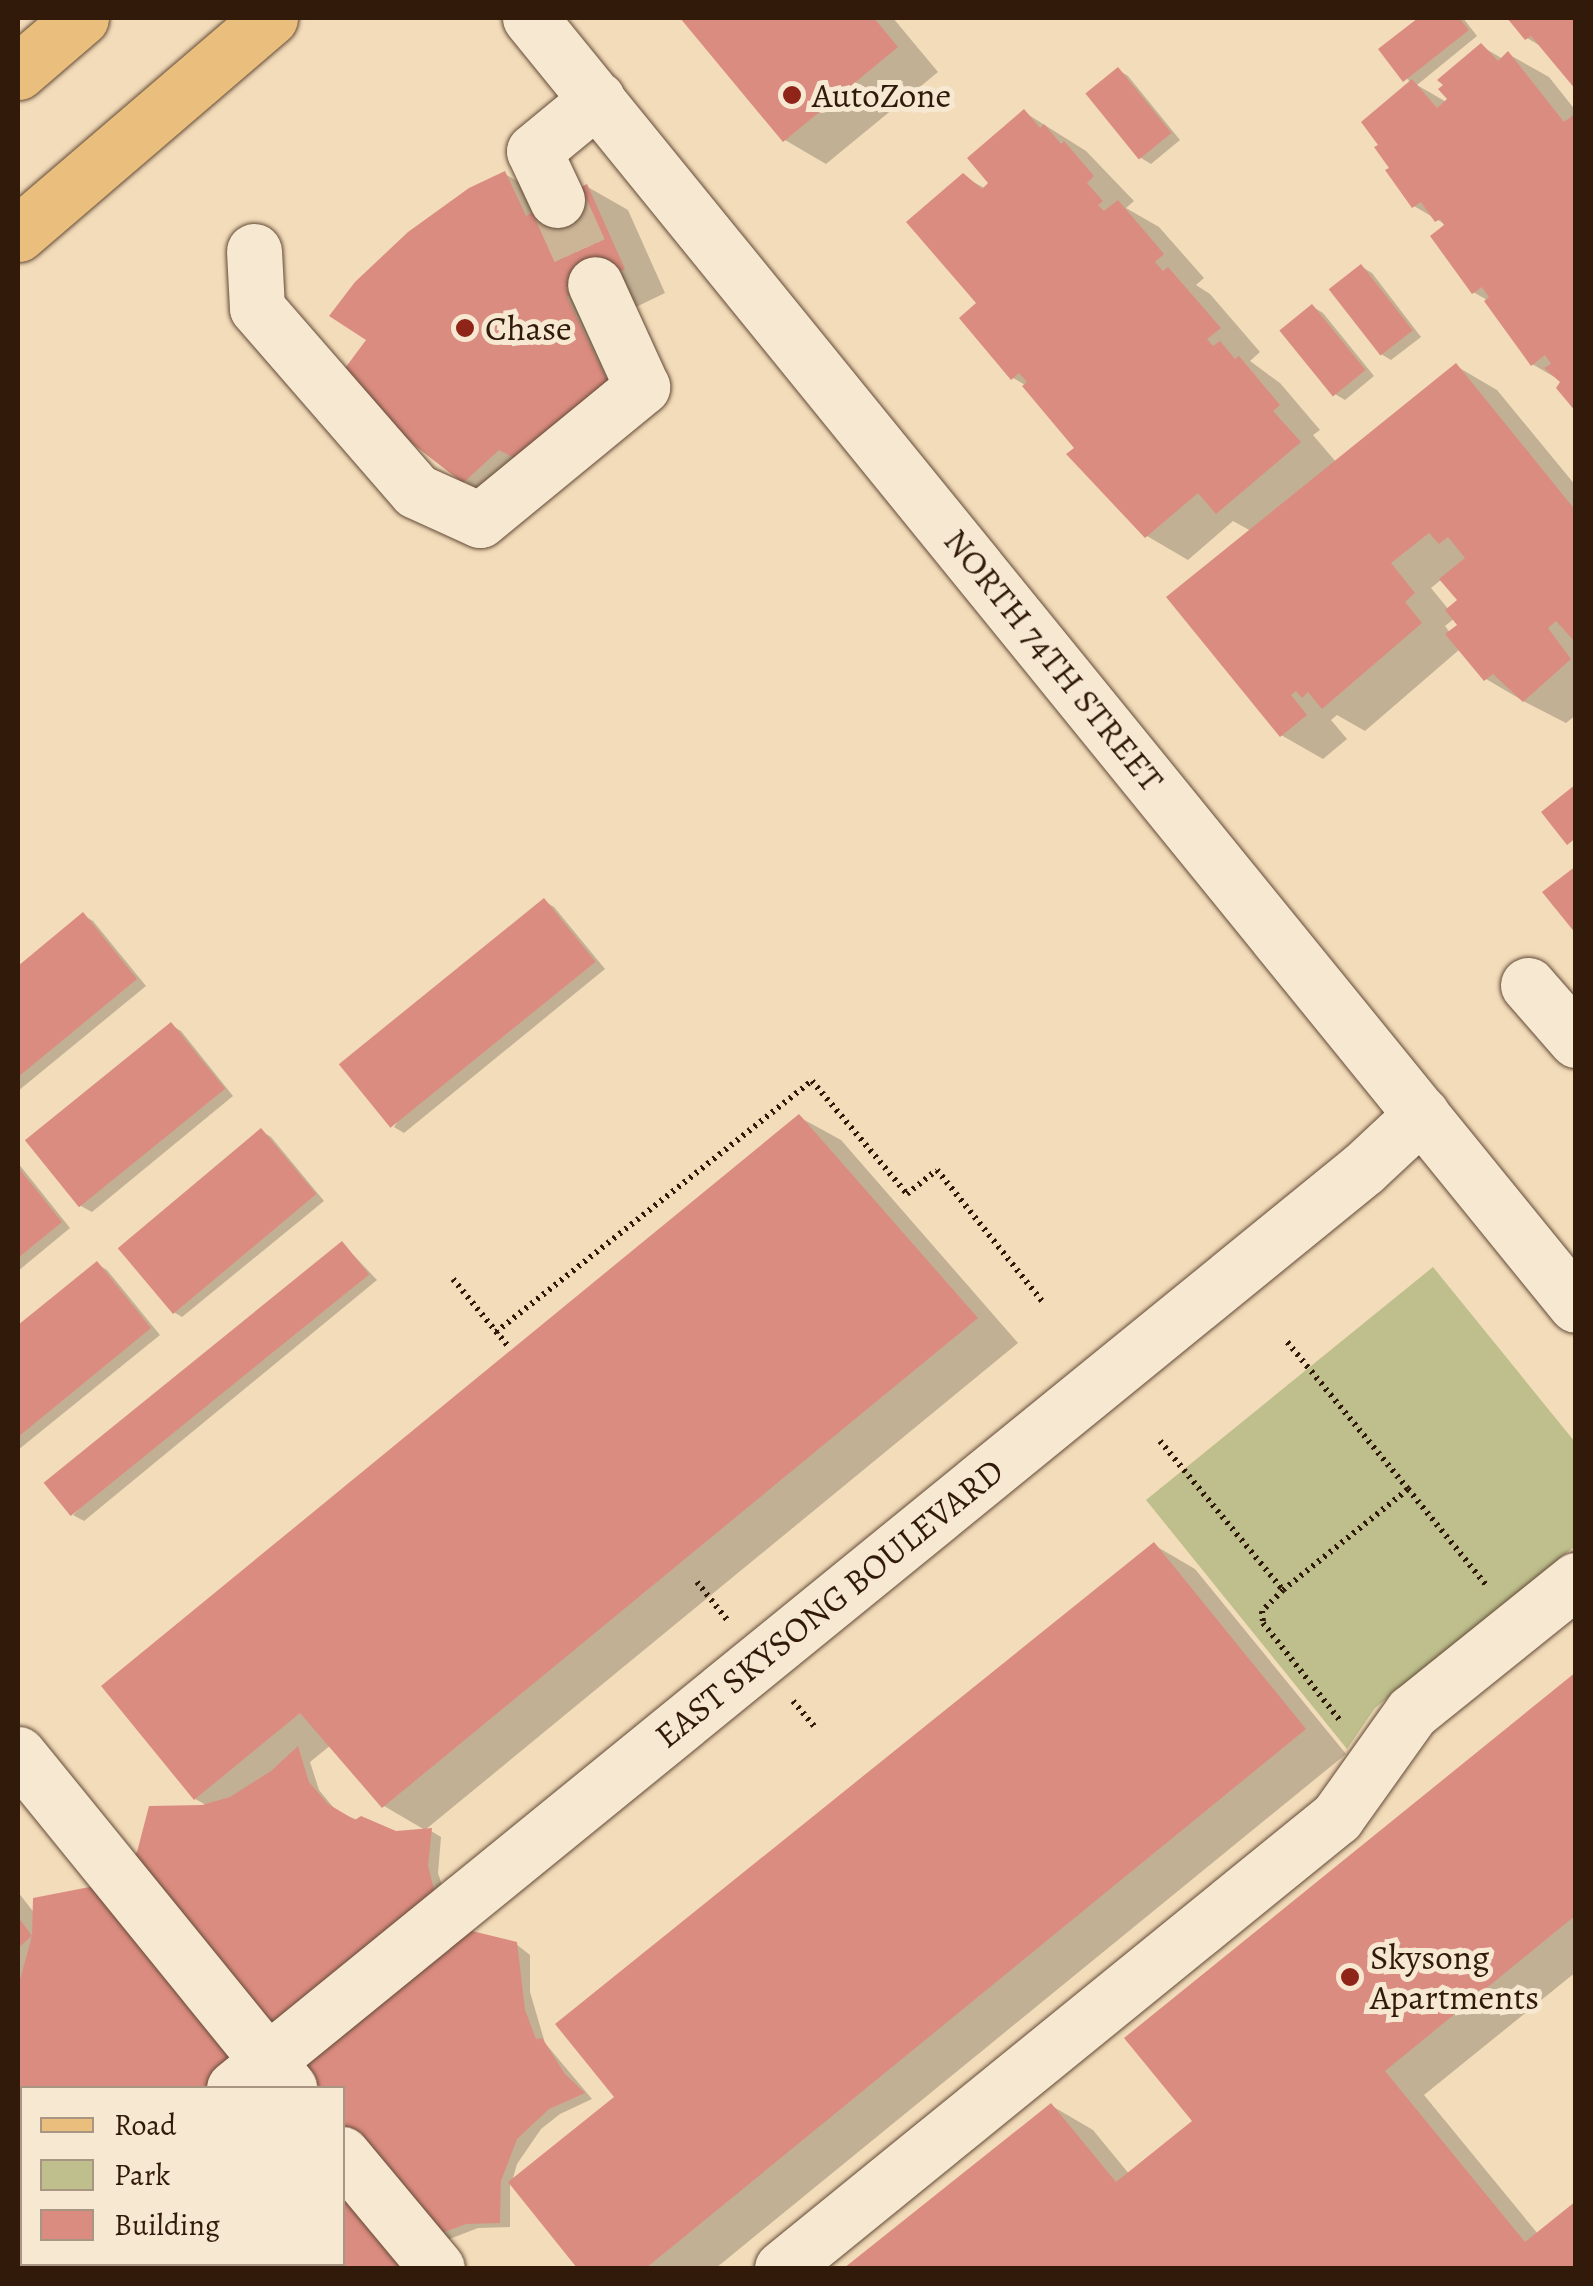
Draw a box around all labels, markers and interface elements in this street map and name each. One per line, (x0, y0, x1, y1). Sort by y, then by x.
place label: AutoZone (812, 74, 951, 116)
marker: AutoZone (781, 84, 803, 106)
place label: Chase (485, 307, 572, 349)
marker: Chase (454, 317, 476, 339)
street label: NORTH 74TH STREET (935, 520, 1173, 800)
street label: EAST SKYSONG BOULEVARD (646, 1449, 1012, 1757)
place label: Skysong Apartments (1370, 1936, 1539, 2018)
marker: Skysong Apartments (1339, 1966, 1361, 1988)
legend (20, 2086, 345, 2266)
text: Road (114, 2105, 176, 2145)
text: Park (114, 2155, 170, 2195)
text: Building (114, 2205, 220, 2245)

